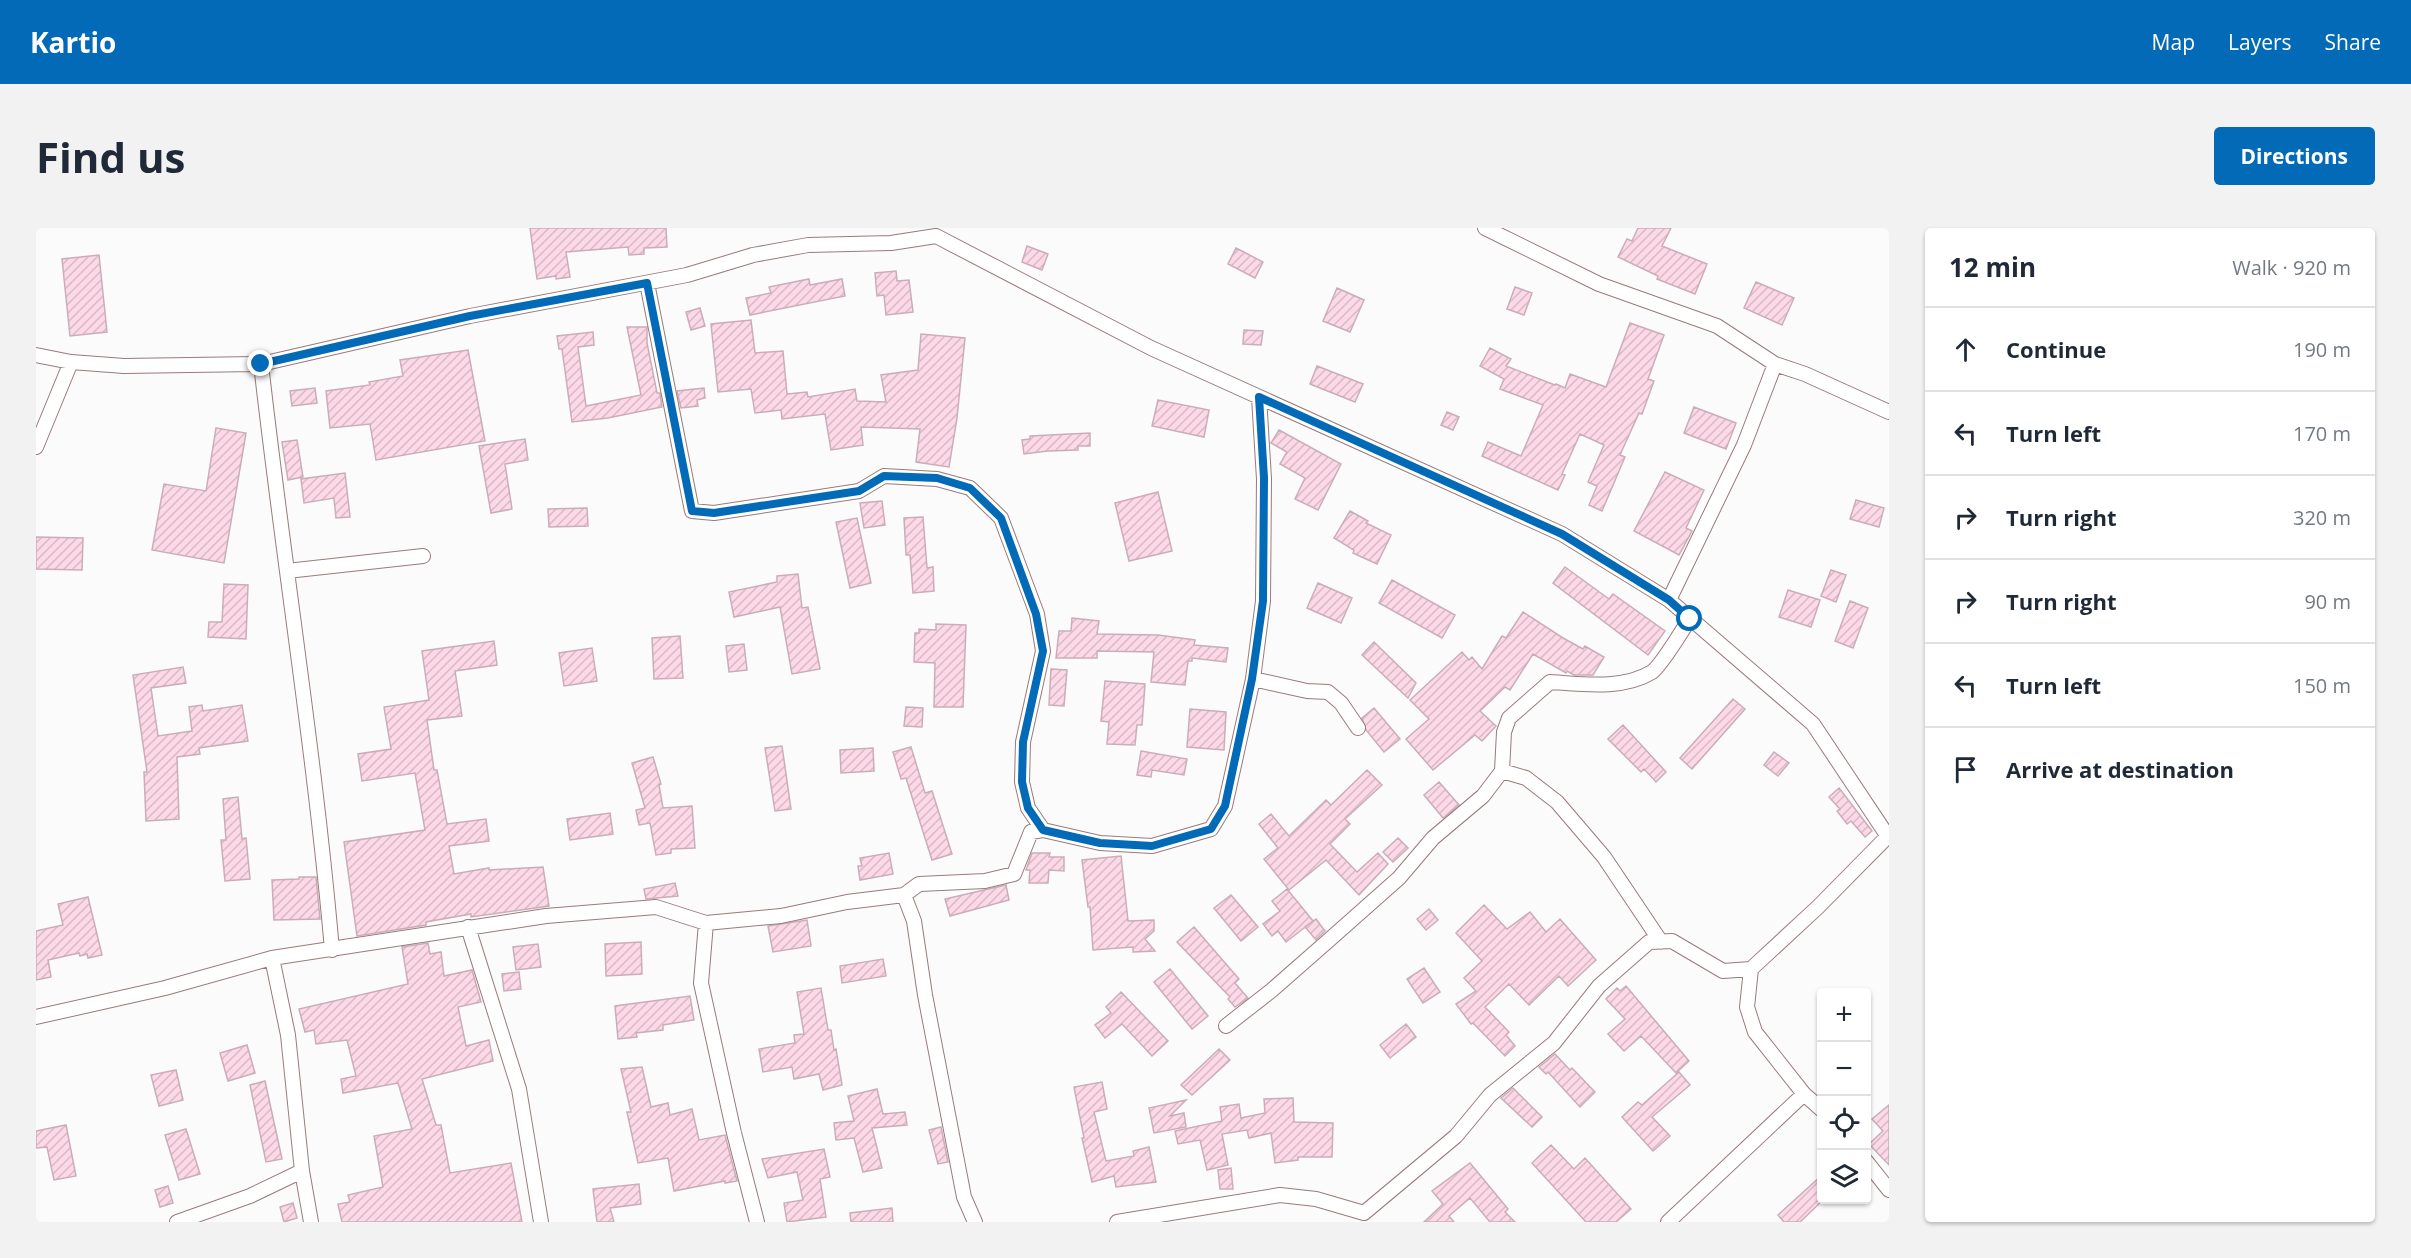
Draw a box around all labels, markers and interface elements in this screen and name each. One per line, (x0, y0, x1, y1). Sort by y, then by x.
text: Kartio (30, 23, 116, 61)
text: Map (2152, 28, 2195, 56)
text: Layers (2228, 28, 2292, 56)
text: Share (2325, 28, 2381, 56)
button: Directions (2214, 127, 2375, 185)
text: Find us (36, 128, 185, 185)
text: 12 min (1949, 249, 2036, 285)
text: Walk · 920 m (2232, 254, 2351, 281)
icon: ahead (1949, 333, 1982, 366)
text: Continue (2006, 334, 2106, 364)
text: 190 m (2293, 336, 2351, 363)
route end (247, 350, 273, 376)
icon: left (1949, 417, 1982, 450)
text: Turn left (2006, 418, 2101, 448)
text: 170 m (2293, 420, 2351, 447)
icon: right (1949, 501, 1982, 534)
text: Turn right (2006, 502, 2117, 532)
text: 320 m (2293, 504, 2351, 531)
icon: right (1949, 585, 1982, 618)
text: Turn right (2006, 586, 2117, 616)
text: 90 m (2304, 588, 2351, 615)
route start (1676, 605, 1702, 631)
icon: left (1949, 669, 1982, 702)
text: Turn left (2006, 670, 2101, 700)
text: 150 m (2293, 672, 2351, 699)
icon: arrive (1949, 753, 1982, 786)
text: Arrive at destination (2006, 754, 2234, 784)
map controls (1817, 988, 1871, 1204)
button: + (1817, 988, 1871, 1042)
button: − (1817, 1042, 1871, 1096)
button: locate (1817, 1096, 1871, 1150)
button: layers (1817, 1150, 1871, 1204)

